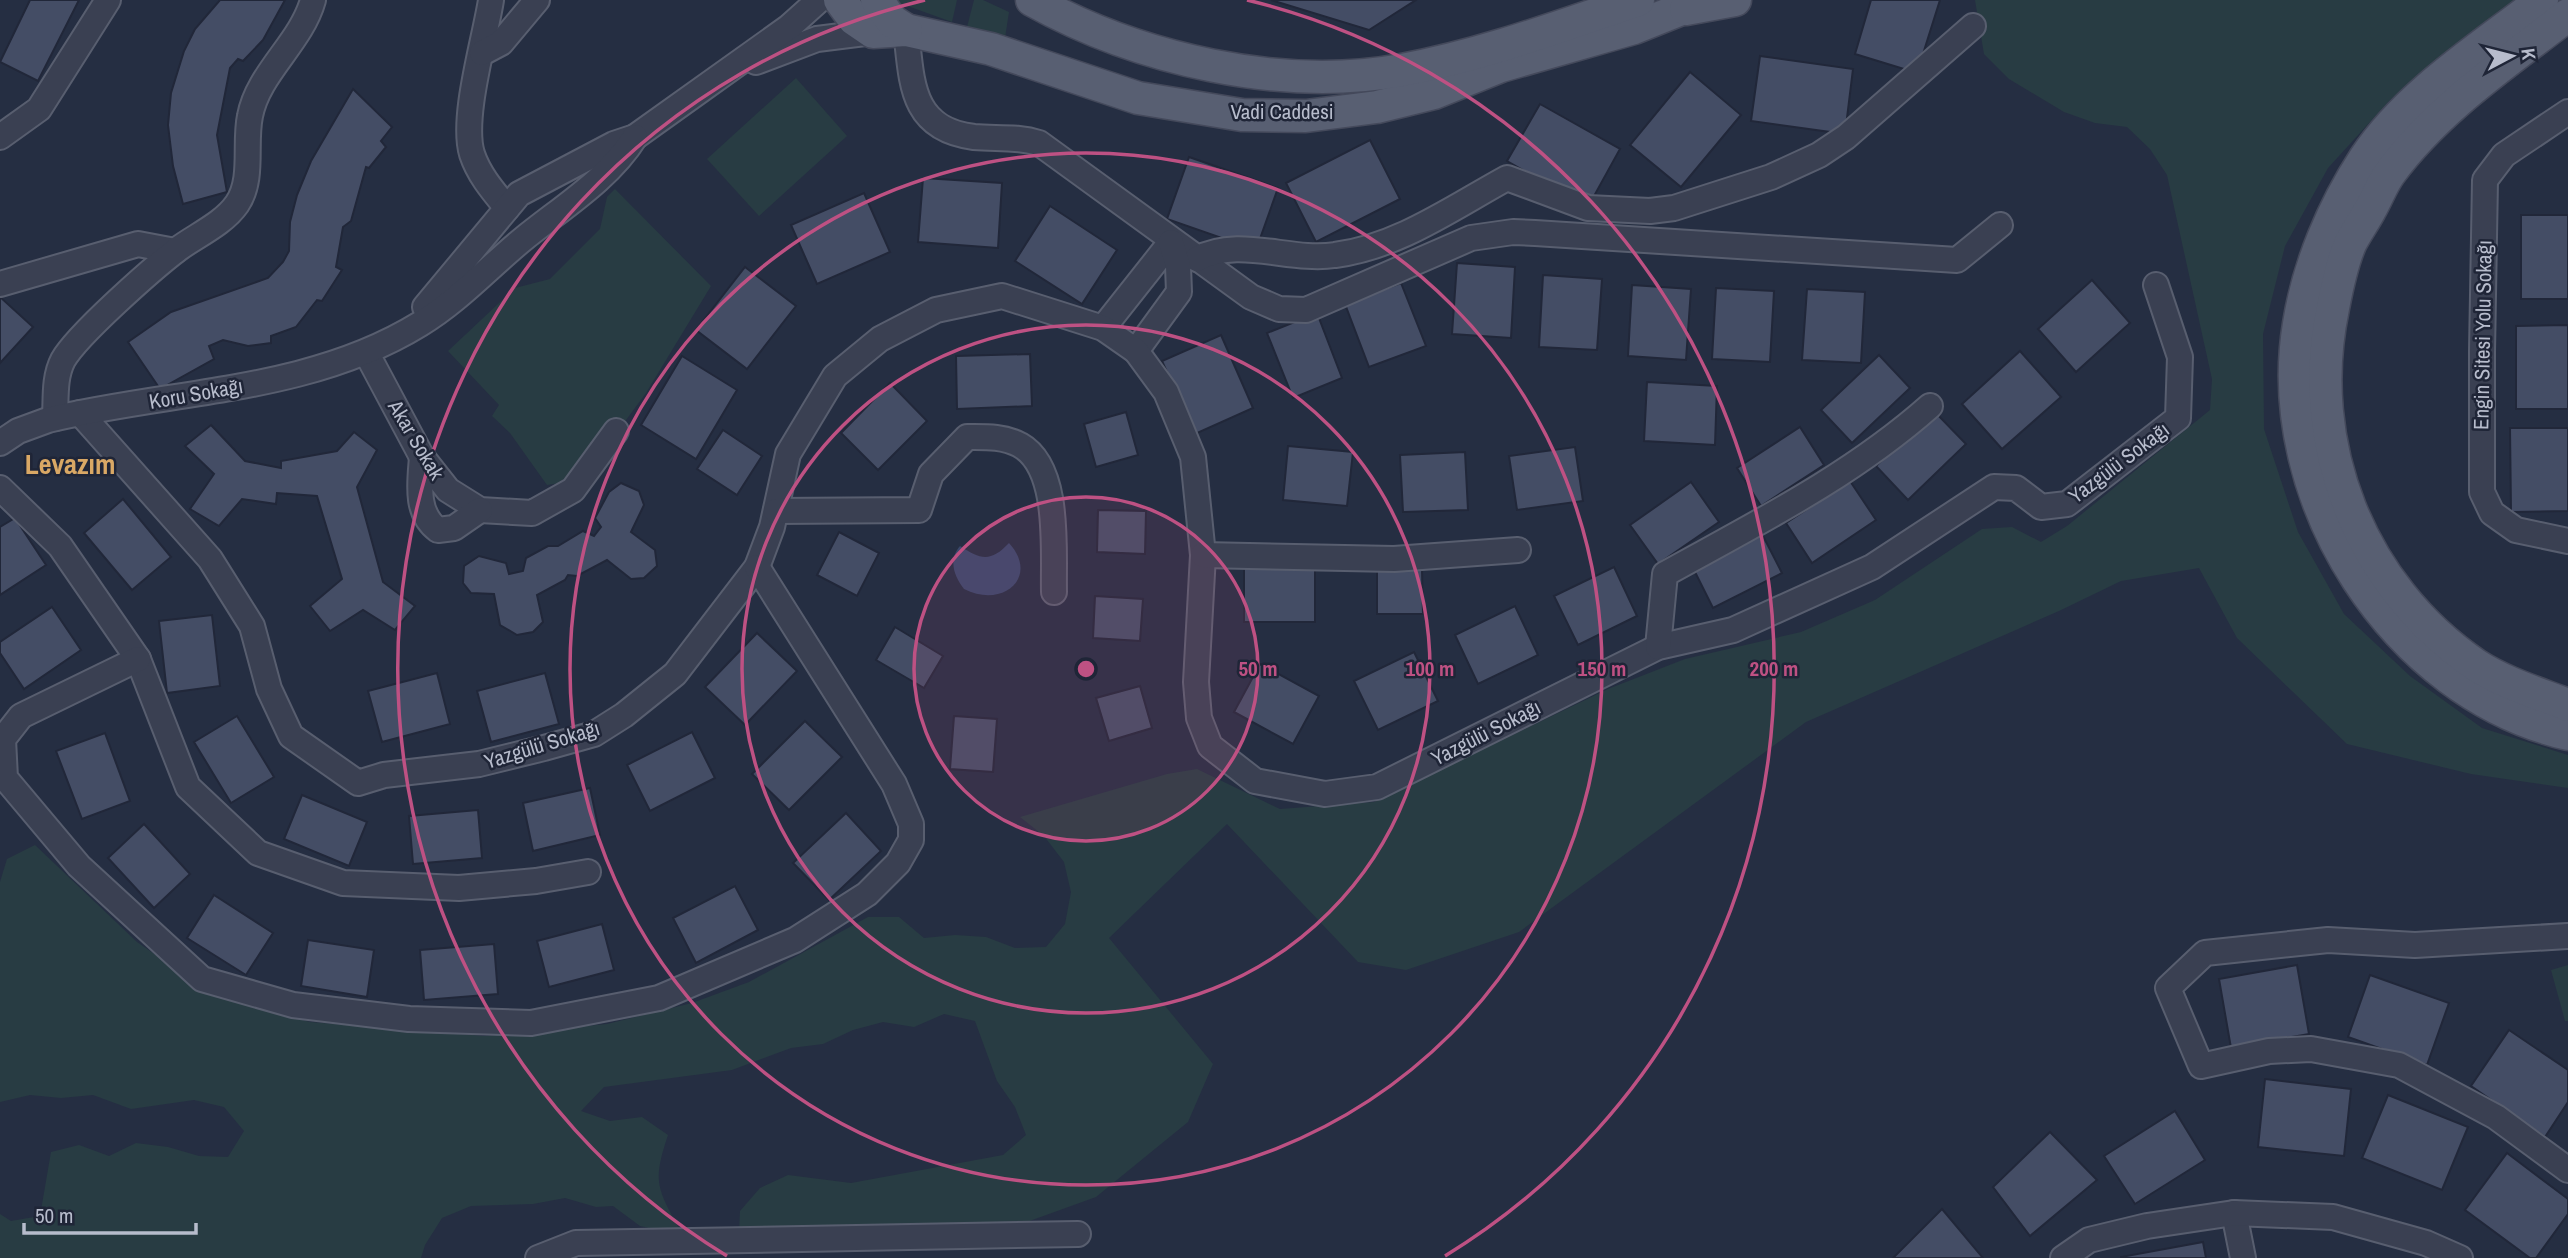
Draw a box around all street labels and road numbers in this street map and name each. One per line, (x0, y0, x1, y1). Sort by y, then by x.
street label: Vadi Caddesi (1230, 97, 1334, 126)
street label: Engin Sitesi Yolu Sokağı (2466, 240, 2499, 430)
street label: Koru Sokağı (147, 371, 245, 416)
street label: Akar Sokak (381, 394, 452, 485)
street label: Yazgülü Sokağı (2062, 415, 2175, 510)
street label: Yazgülü Sokağı (1426, 693, 1546, 773)
street label: Yazgülü Sokağı (481, 713, 603, 776)

